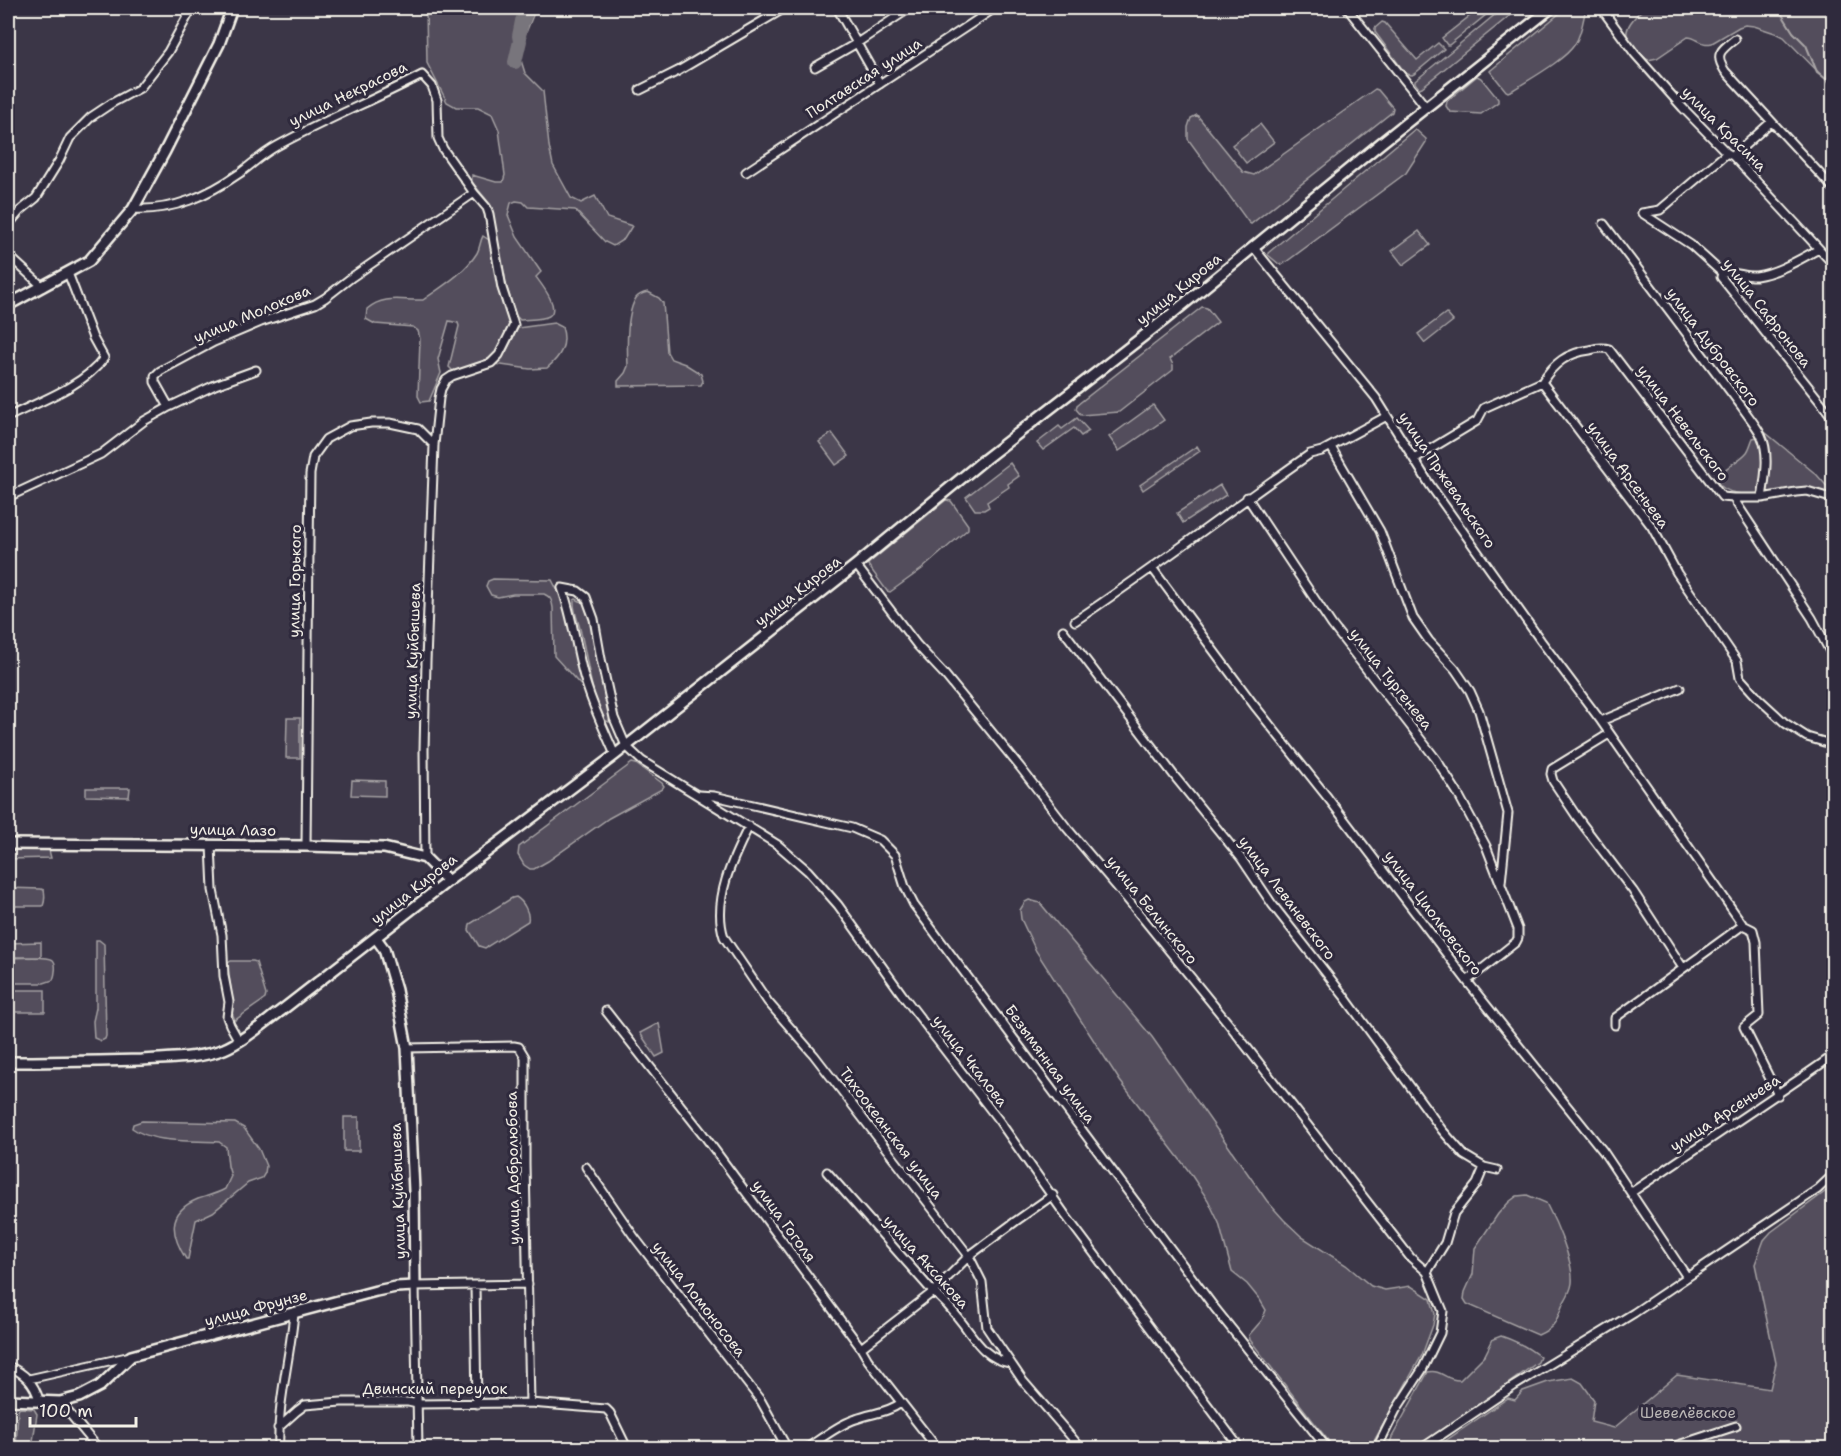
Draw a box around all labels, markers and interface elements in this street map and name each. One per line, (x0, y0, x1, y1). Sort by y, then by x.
street label: Полтавская улица (802, 33, 926, 123)
street label: улица Некрасова (286, 56, 411, 131)
street label: улица Красина (1677, 82, 1771, 176)
street label: улица Кирова (1132, 248, 1226, 330)
street label: улица Сафронова (1718, 254, 1816, 372)
street label: улица Молокова (190, 280, 314, 348)
street label: улица Дубровского (1662, 284, 1764, 410)
street label: улица Невельского (1633, 361, 1733, 485)
street label: улица Пржевальского (1394, 408, 1500, 552)
street label: улица Арсеньева (1582, 417, 1674, 533)
street label: улица Горького (284, 524, 306, 638)
street label: улица Кирова (751, 551, 846, 631)
street label: улица Куйбышева (401, 582, 425, 719)
street label: улица Тургенева (1345, 624, 1437, 735)
street label: улица Лазо (190, 819, 276, 841)
street label: улица Леваневского (1234, 832, 1340, 964)
street label: улица Циолковского (1379, 846, 1487, 980)
street label: улица Кирова (367, 849, 462, 929)
street label: улица Белинского (1102, 852, 1202, 968)
street label: Безымянная улица (1000, 1001, 1100, 1128)
street label: улица Чкалова (928, 1011, 1013, 1111)
street label: Тихоокеанская улица (835, 1063, 948, 1204)
street label: улица Арсеньева (1666, 1069, 1785, 1156)
street label: улица Добролюбова (502, 1090, 524, 1245)
street label: улица Куйбышева (386, 1122, 410, 1259)
street label: улица Гоголя (747, 1176, 821, 1266)
street label: улица Аксакова (879, 1211, 974, 1314)
street label: улица Ломоносова (648, 1237, 751, 1361)
street label: улица Фрунзе (202, 1285, 310, 1331)
street label: Двинский переулок (362, 1379, 508, 1399)
scale bar (30, 1390, 136, 1428)
text: 100 m (39, 1399, 93, 1423)
park label: Шевелёвское (1640, 1403, 1736, 1423)

